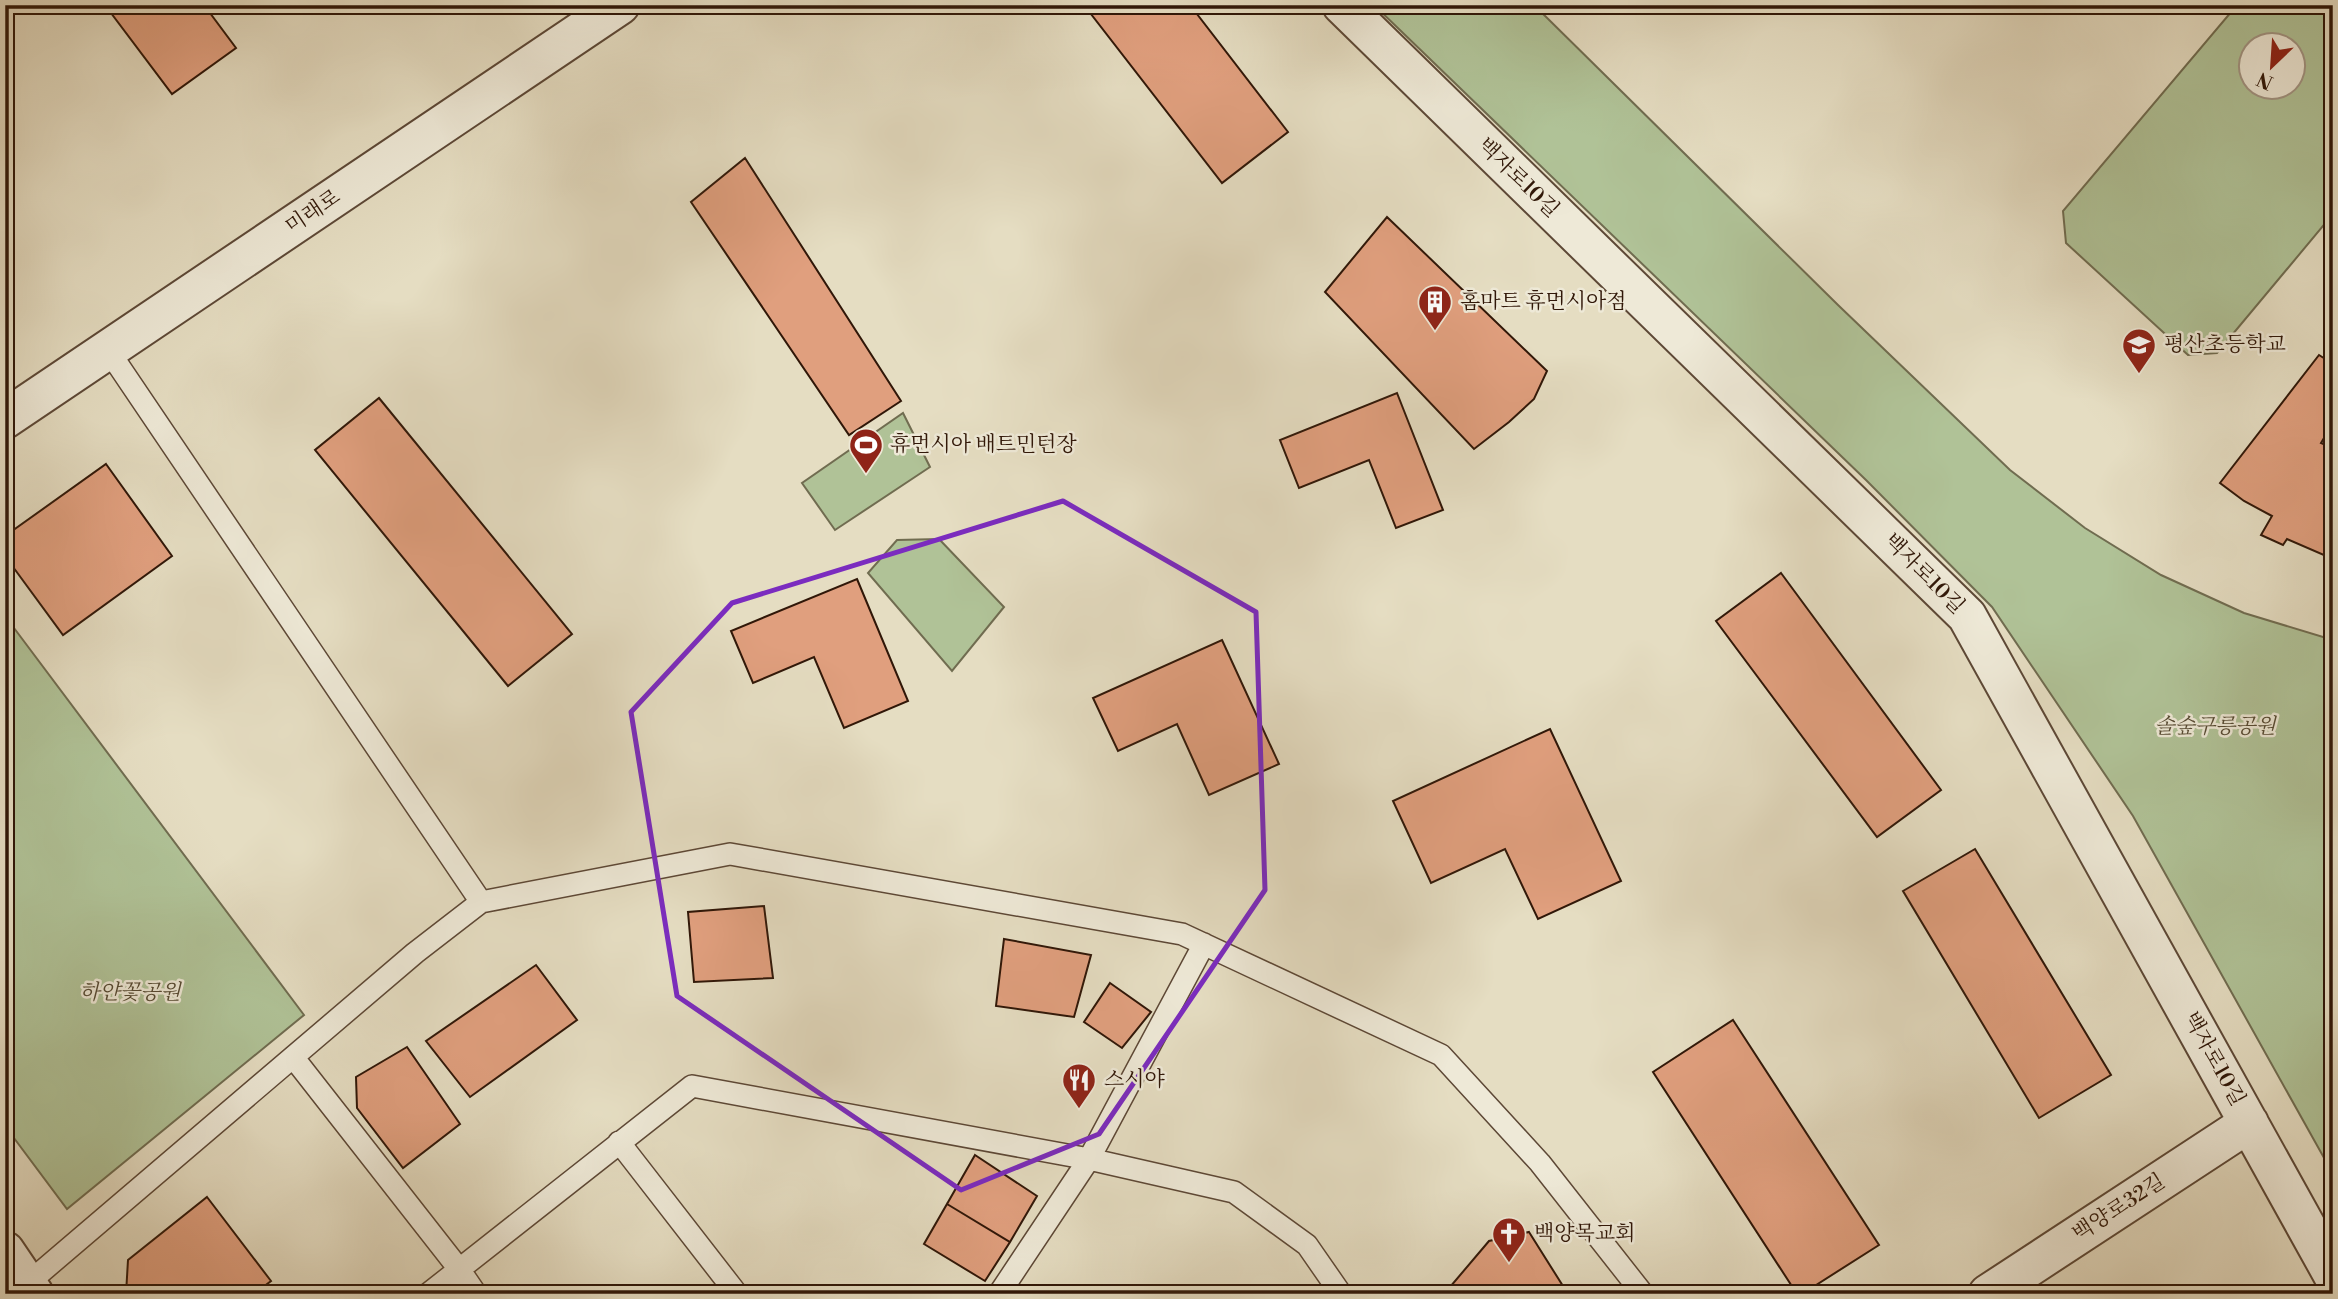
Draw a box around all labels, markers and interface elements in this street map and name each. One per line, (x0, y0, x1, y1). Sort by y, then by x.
north arrow (2236, 32, 2306, 102)
text: N (2253, 66, 2277, 95)
street label: 백자로10길 (1472, 133, 1564, 223)
street label: 미래로 (281, 184, 345, 240)
building icon: 홈마트 휴먼시아점 (1416, 283, 1454, 332)
place label: 홈마트 휴먼시아점 (1460, 289, 1627, 315)
school or university icon: 평산초등학교 (2120, 326, 2158, 375)
place label: 평산초등학교 (2164, 332, 2286, 358)
sports icon: 휴먼시아 배트민턴장 (847, 426, 885, 475)
place label: 휴먼시아 배트민턴장 (890, 432, 1078, 458)
street label: 백자로10길 (1878, 528, 1970, 620)
park label: 솔숲구릉공원 (2154, 714, 2278, 740)
park label: 하얀꽃공원 (79, 980, 182, 1006)
street label: 백자로10길 (2178, 1007, 2250, 1111)
restaurant icon: 스시야 (1060, 1061, 1098, 1110)
place label: 스시야 (1104, 1067, 1166, 1093)
street label: 백양로32길 (2068, 1169, 2170, 1247)
church icon: 백양목교회 (1490, 1215, 1528, 1264)
place label: 백양목교회 (1534, 1221, 1635, 1247)

